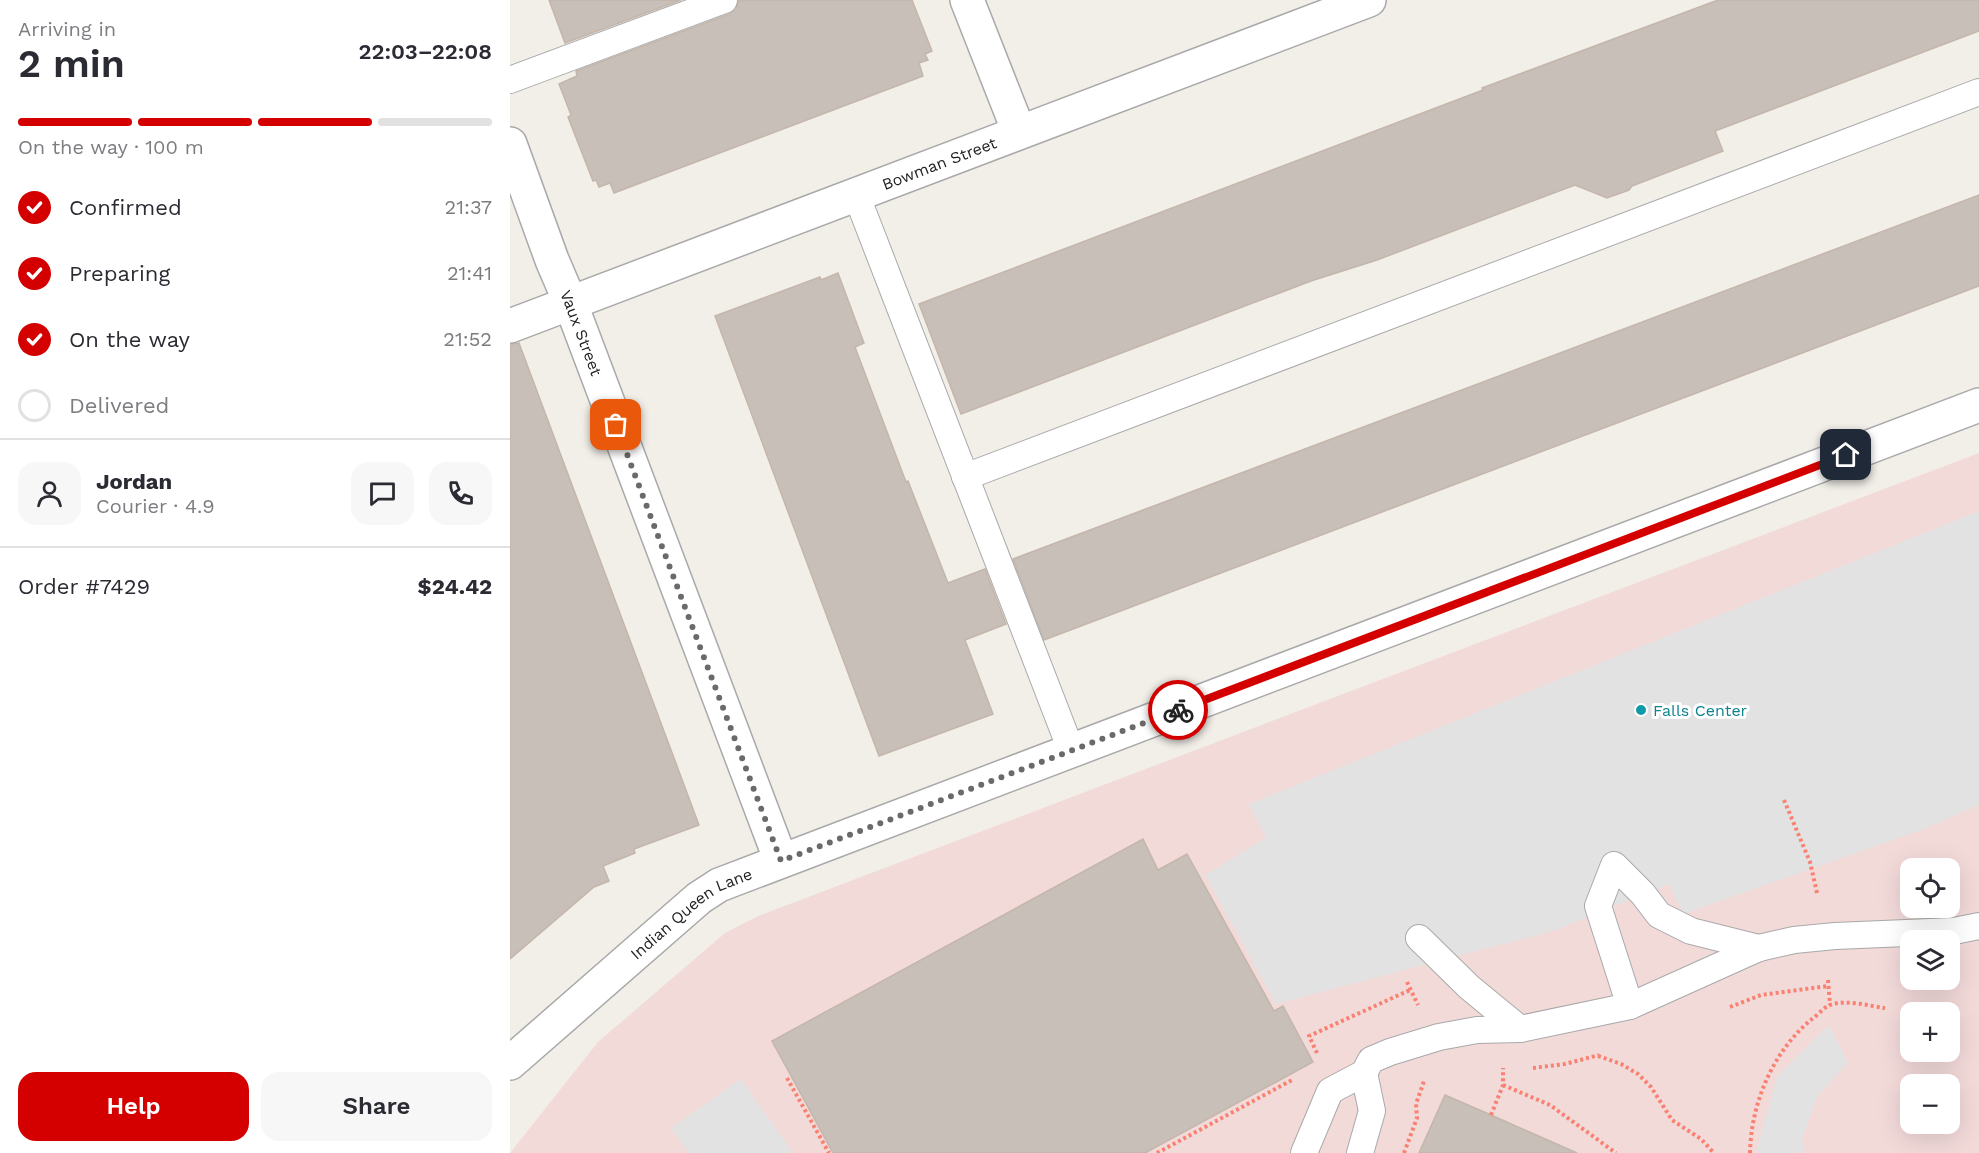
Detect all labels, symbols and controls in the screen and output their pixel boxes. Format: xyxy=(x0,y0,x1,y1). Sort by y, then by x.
text: Arriving in xyxy=(18,17,116,41)
text: 22:03–22:08 xyxy=(358,39,492,64)
text: 2 min xyxy=(18,41,125,86)
street label: Bowman Street xyxy=(879,133,1000,194)
text: On the way · 100 m xyxy=(18,135,204,159)
icon: check xyxy=(18,191,51,224)
text: Confirmed xyxy=(69,195,182,220)
text: 21:37 xyxy=(445,195,492,219)
icon: check xyxy=(18,257,51,290)
text: Preparing xyxy=(69,261,170,286)
text: 21:41 xyxy=(447,261,492,285)
street label: Vaux Street xyxy=(556,287,606,379)
icon: check xyxy=(18,323,51,356)
text: On the way xyxy=(69,327,190,352)
text: 21:52 xyxy=(443,327,492,351)
text: Delivered xyxy=(69,393,169,418)
pin xyxy=(590,399,641,450)
icon: bag xyxy=(599,408,632,441)
pin xyxy=(1820,429,1871,480)
icon: home xyxy=(1829,438,1862,471)
button: person xyxy=(18,462,81,525)
button: chat xyxy=(351,462,414,525)
button: phone xyxy=(429,462,492,525)
text: Jordan xyxy=(96,469,172,494)
text: Courier · 4.9 xyxy=(96,494,215,518)
text: Order #7429 xyxy=(18,574,150,599)
text: $24.42 xyxy=(418,574,492,599)
courier xyxy=(1148,680,1208,740)
icon: bike xyxy=(1162,694,1195,727)
place label: Falls Center xyxy=(1653,701,1748,720)
marker: Falls Center xyxy=(1634,703,1648,717)
map controls xyxy=(1900,858,1960,1134)
button: locate xyxy=(1900,858,1960,918)
street label: Indian Queen Lane xyxy=(627,864,755,964)
button: layers xyxy=(1900,930,1960,990)
button: + xyxy=(1900,1002,1960,1062)
button: Help xyxy=(18,1072,249,1141)
button: Share xyxy=(261,1072,492,1141)
button: − xyxy=(1900,1074,1960,1134)

